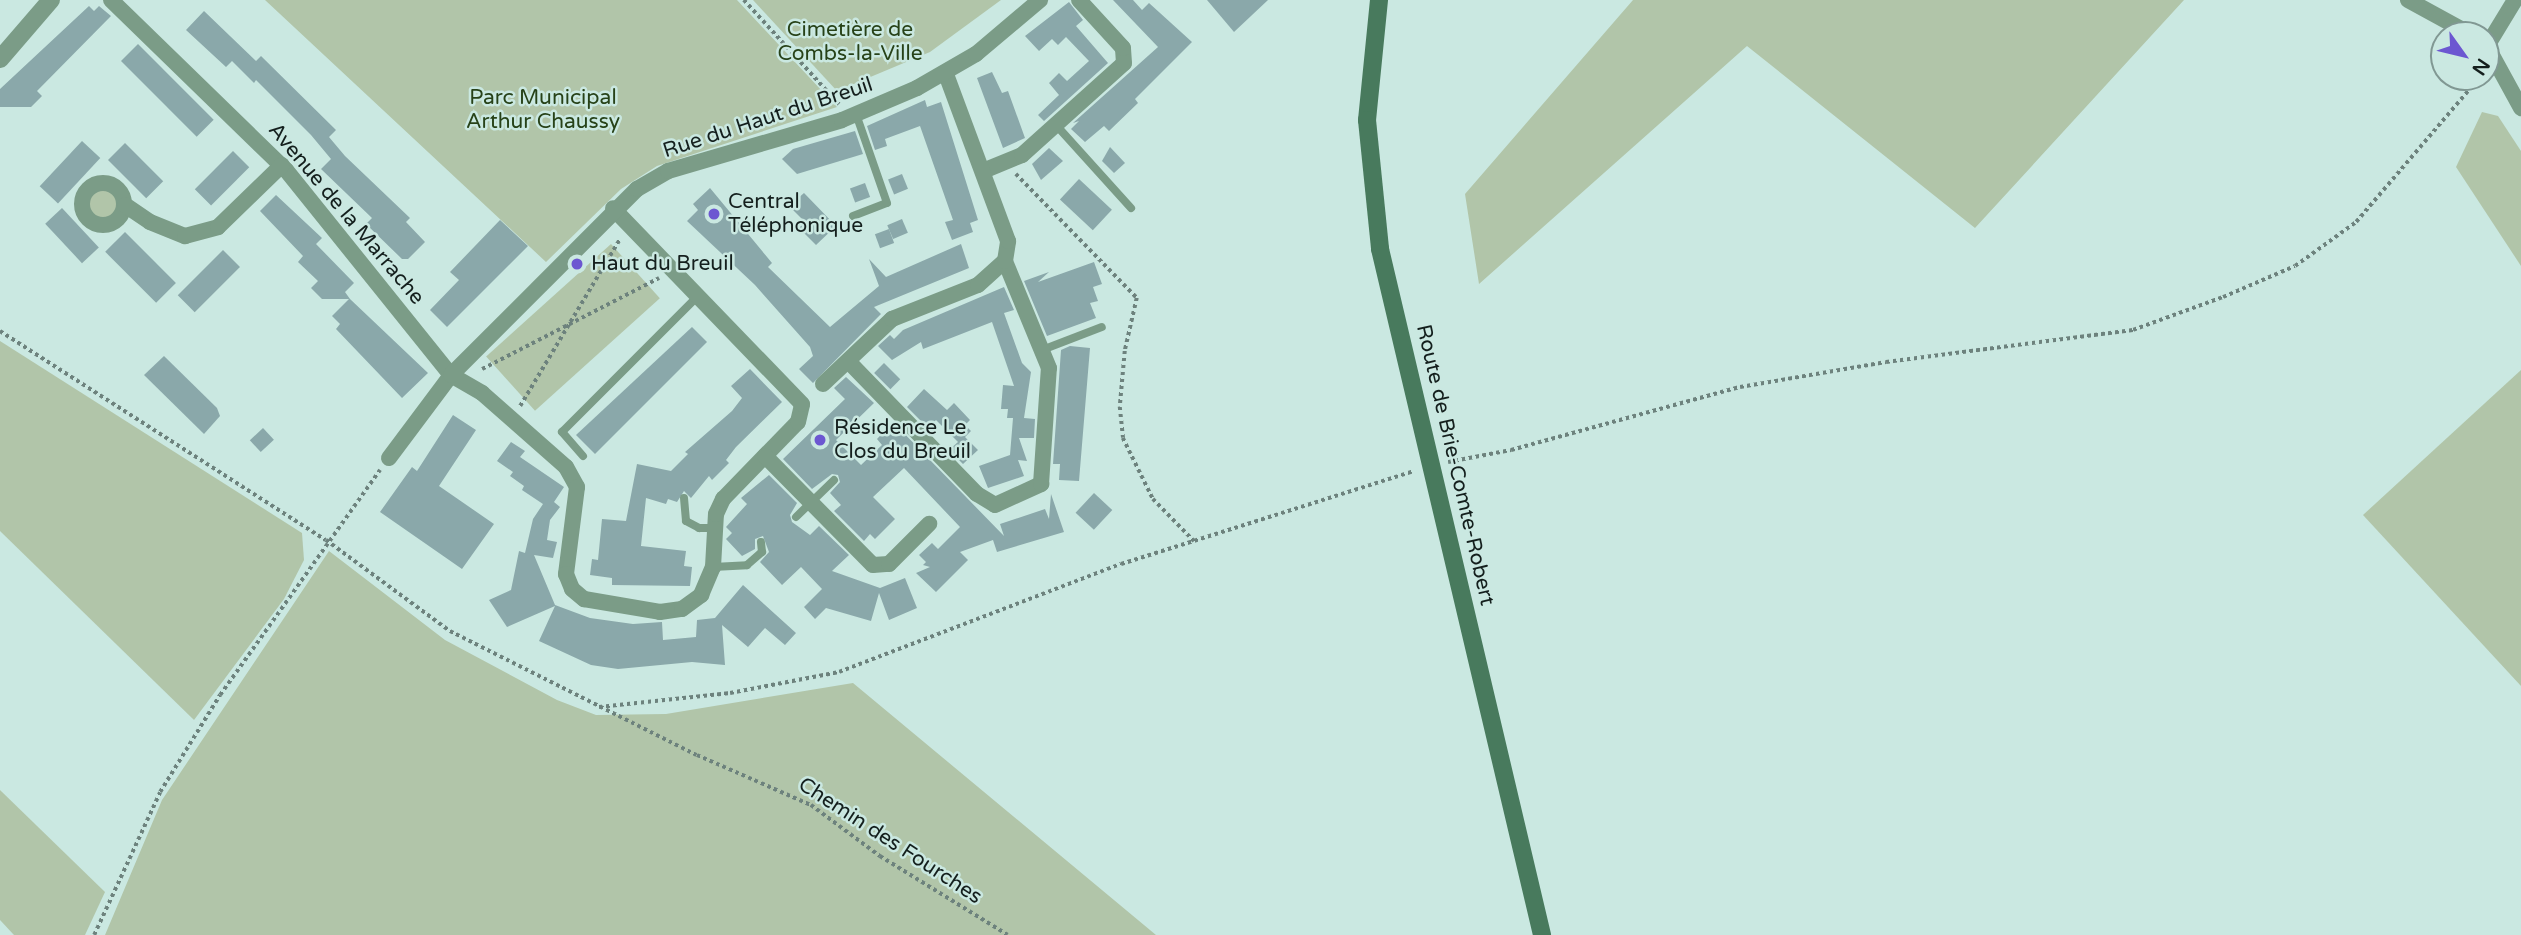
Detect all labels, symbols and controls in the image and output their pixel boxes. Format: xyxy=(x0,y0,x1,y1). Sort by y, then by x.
park label: Cimetière de Combs-la-Ville xyxy=(777,17,923,67)
north arrow xyxy=(2430,21,2500,91)
text: N xyxy=(2467,54,2494,79)
street label: Rue du Haut du Breuil xyxy=(660,72,876,164)
park label: Parc Municipal Arthur Chaussy xyxy=(466,85,620,135)
street label: Avenue de la Marrache xyxy=(263,118,429,310)
place label: Central Téléphonique xyxy=(728,189,863,239)
marker: Central Téléphonique xyxy=(706,206,722,222)
place label: Haut du Breuil xyxy=(591,251,734,277)
marker: Haut du Breuil xyxy=(569,256,585,272)
street label: Route de Brie-Comte-Robert xyxy=(1410,322,1500,608)
place label: Résidence Le Clos du Breuil xyxy=(834,415,971,465)
marker: Résidence Le Clos du Breuil xyxy=(812,432,828,448)
street label: Chemin des Fourches xyxy=(793,772,987,910)

